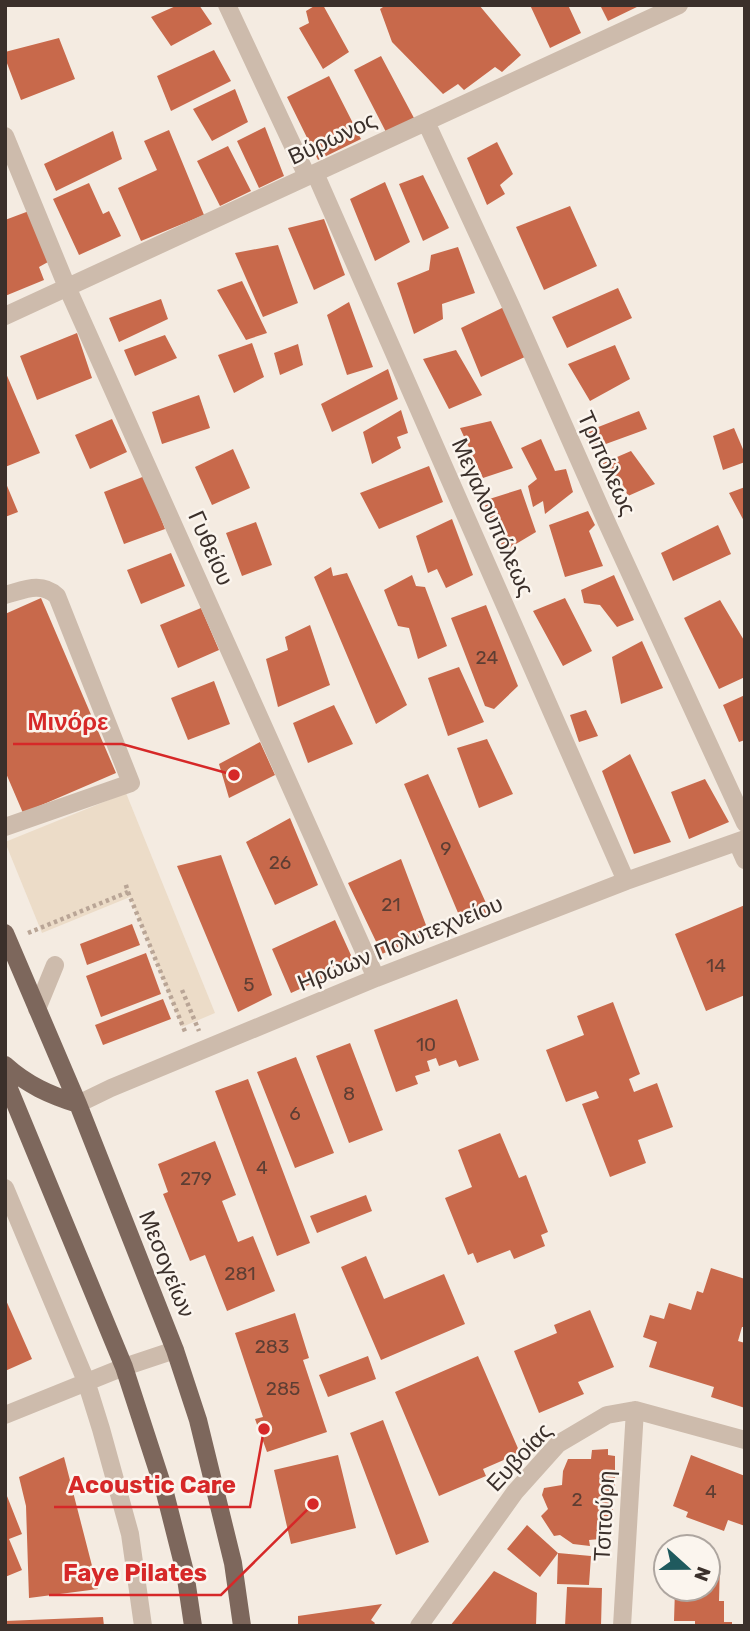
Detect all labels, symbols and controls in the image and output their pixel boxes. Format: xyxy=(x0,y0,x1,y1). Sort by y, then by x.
street label: Βύρωνος xyxy=(283,105,381,171)
street label: Τριπόλεως xyxy=(572,406,642,520)
street label: Μεγαλουπόλεως xyxy=(446,434,540,600)
street label: Γυθείου xyxy=(182,506,240,590)
house number: 24 xyxy=(476,646,499,669)
callout: Μινόρε xyxy=(13,699,122,744)
text: Μινόρε xyxy=(28,708,108,736)
house number: 9 xyxy=(440,837,452,860)
house number: 26 xyxy=(269,851,291,874)
street label: Ηρώων Πολυτεχνείου xyxy=(293,889,507,997)
house number: 21 xyxy=(381,893,401,916)
house number: 14 xyxy=(706,954,726,977)
house number: 5 xyxy=(243,973,255,996)
house number: 10 xyxy=(416,1033,436,1056)
house number: 8 xyxy=(343,1082,355,1105)
house number: 6 xyxy=(289,1102,301,1125)
house number: 4 xyxy=(256,1156,268,1179)
house number: 279 xyxy=(180,1167,212,1190)
street label: Μεσογείων xyxy=(133,1206,201,1322)
house number: 281 xyxy=(224,1262,256,1285)
house number: 283 xyxy=(255,1335,289,1358)
house number: 285 xyxy=(266,1377,300,1400)
street label: Ευβοίας xyxy=(480,1417,558,1497)
callout: Acoustic Care xyxy=(54,1462,250,1507)
street label: Τσιτούρη xyxy=(588,1470,620,1562)
text: Acoustic Care xyxy=(68,1471,236,1499)
house number: 4 xyxy=(705,1480,717,1503)
house number: 2 xyxy=(571,1488,583,1511)
north arrow xyxy=(652,1533,722,1603)
callout: Faye Pilates xyxy=(49,1550,221,1595)
text: Faye Pilates xyxy=(63,1559,207,1587)
text: N xyxy=(689,1563,716,1584)

